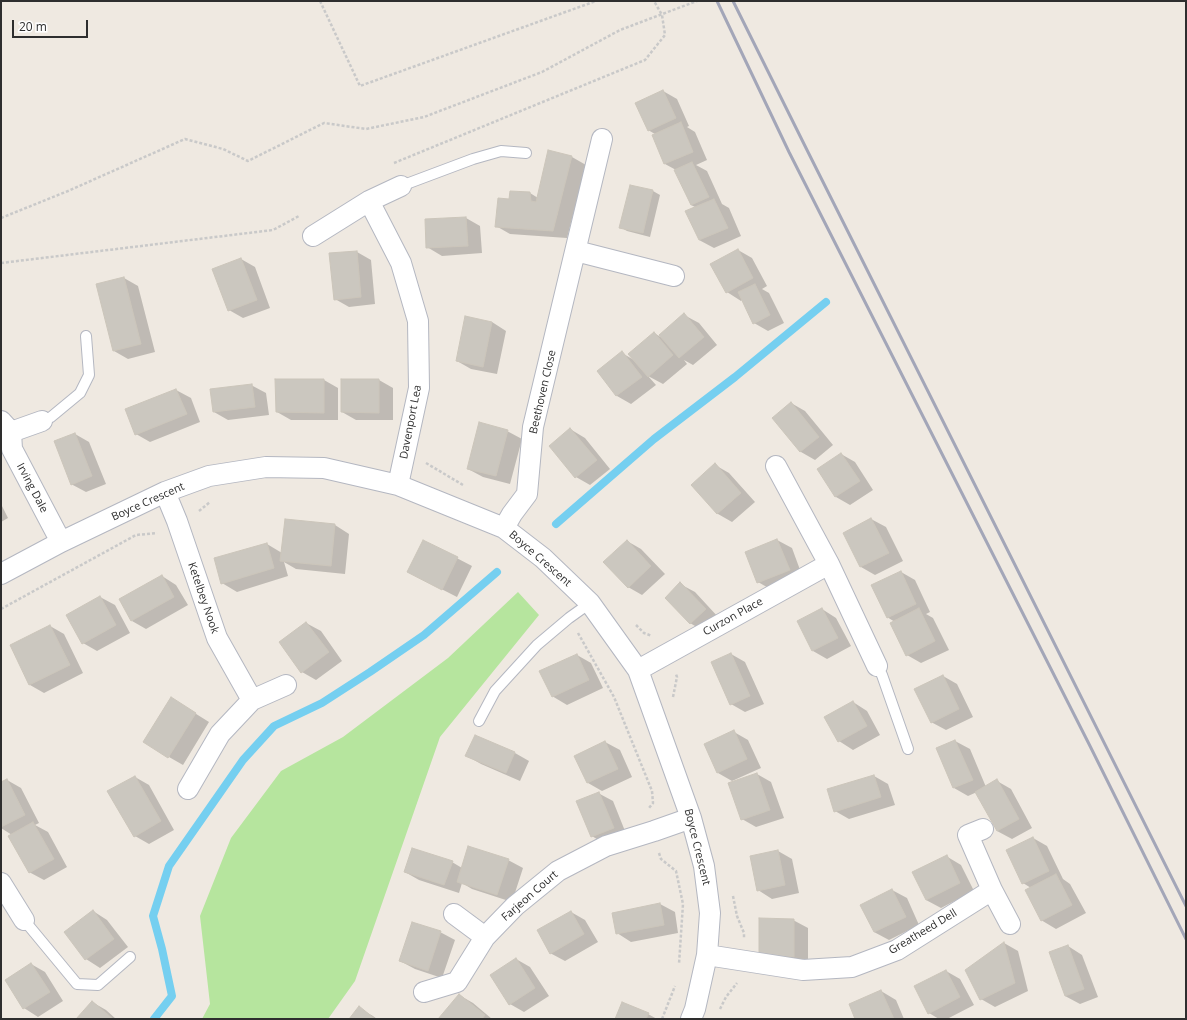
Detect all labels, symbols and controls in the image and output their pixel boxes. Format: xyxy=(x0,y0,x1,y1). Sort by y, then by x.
scale bar xyxy=(14,12,90,38)
text: 20 m xyxy=(19,18,47,35)
street label: Beethoven Close xyxy=(527,349,559,435)
street label: Davenport Lea xyxy=(397,384,425,460)
street label: Irving Dale xyxy=(13,461,51,515)
street label: Boyce Crescent xyxy=(109,480,187,524)
street label: Boyce Crescent xyxy=(506,528,574,590)
street label: Ketelbey Nook xyxy=(185,561,221,635)
street label: Curzon Place xyxy=(701,595,765,639)
street label: Boyce Crescent xyxy=(681,807,713,887)
street label: Farjeon Court xyxy=(499,868,561,924)
street label: Greatheed Dell xyxy=(887,906,959,958)

